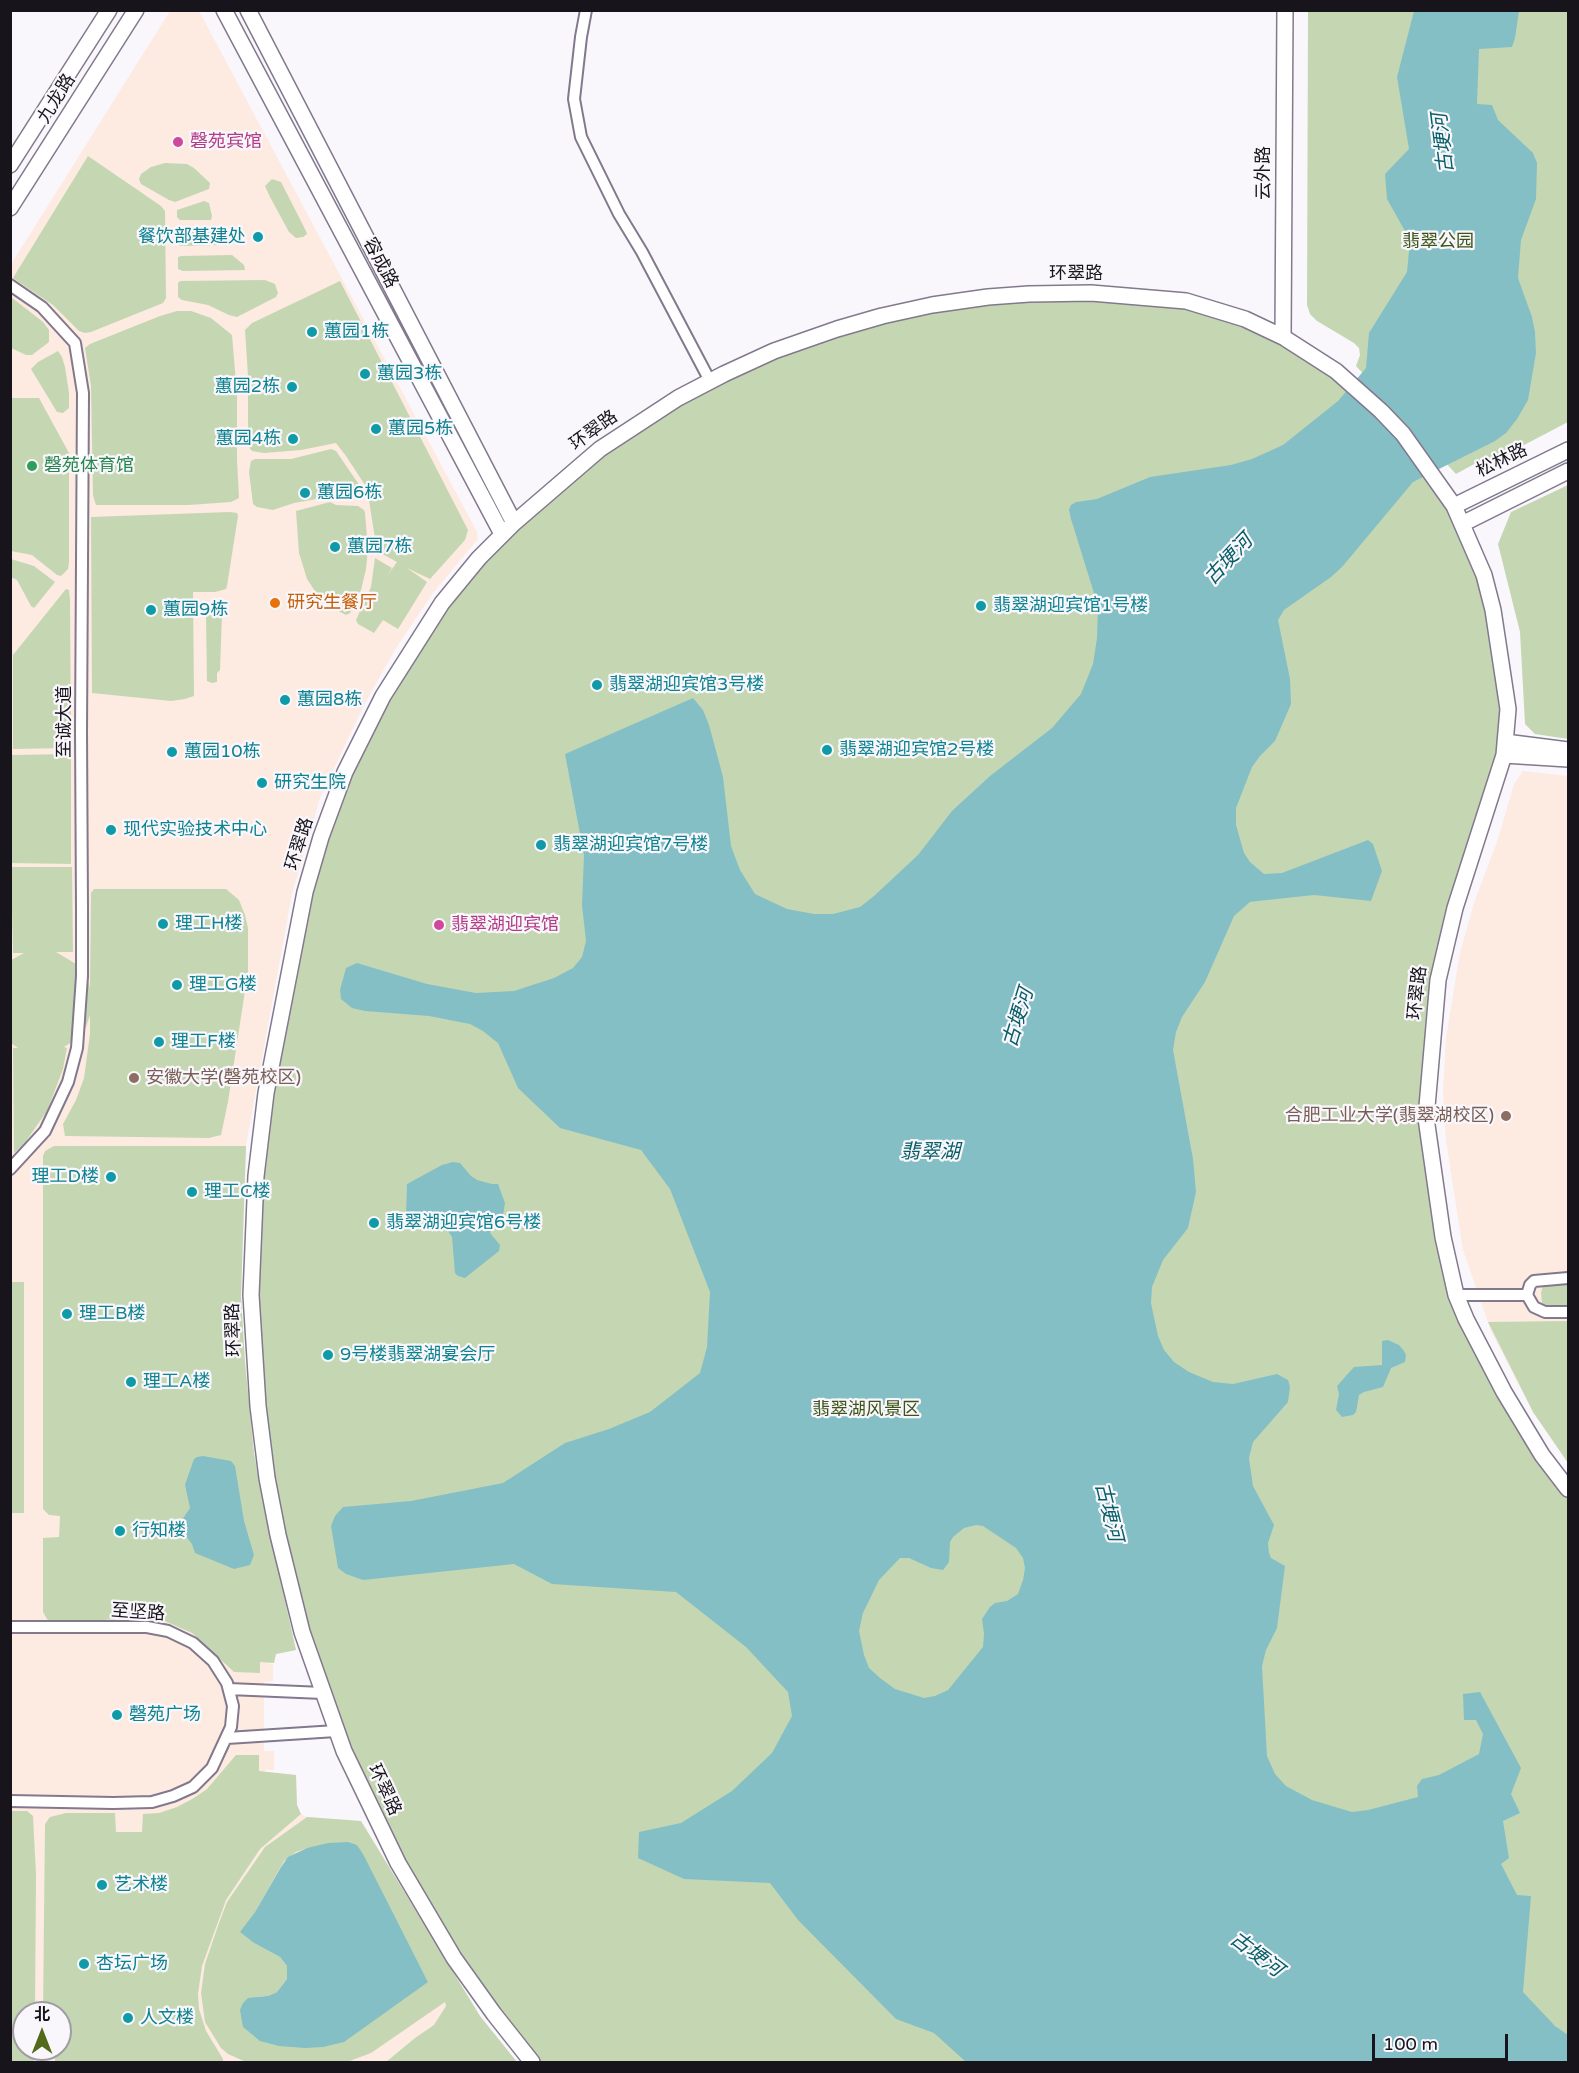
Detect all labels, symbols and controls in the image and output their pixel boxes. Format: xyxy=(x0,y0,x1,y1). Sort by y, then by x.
street label: 九龙路 xyxy=(34,70,80,128)
water label: 古埂河 xyxy=(1428,112,1460,174)
place label: 磬苑宾馆 xyxy=(190,131,262,153)
marker: 磬苑宾馆 xyxy=(171,135,185,149)
street label: 云外路 xyxy=(1253,146,1275,200)
place label: 餐饮部基建处 xyxy=(138,226,246,248)
marker: 餐饮部基建处 xyxy=(251,230,265,244)
park label: 翡翠公园 xyxy=(1402,231,1474,253)
street label: 容成路 xyxy=(358,234,402,292)
street label: 环翠路 xyxy=(1049,263,1103,285)
place label: 蕙园1栋 xyxy=(324,321,389,343)
marker: 蕙园1栋 xyxy=(305,325,319,339)
place label: 蕙园3栋 xyxy=(377,363,442,385)
marker: 蕙园3栋 xyxy=(358,367,372,381)
place label: 蕙园2栋 xyxy=(215,376,280,398)
marker: 蕙园2栋 xyxy=(285,380,299,394)
street label: 环翠路 xyxy=(566,406,622,456)
place label: 蕙园5栋 xyxy=(388,418,453,440)
marker: 蕙园5栋 xyxy=(369,422,383,436)
place label: 蕙园4栋 xyxy=(216,428,281,450)
marker: 蕙园4栋 xyxy=(286,432,300,446)
street label: 松林路 xyxy=(1473,439,1531,483)
place label: 磬苑体育馆 xyxy=(44,455,134,477)
marker: 磬苑体育馆 xyxy=(25,459,39,473)
place label: 蕙园6栋 xyxy=(317,482,382,504)
marker: 蕙园6栋 xyxy=(298,486,312,500)
water label: 古埂河 xyxy=(1200,530,1258,590)
place label: 蕙园7栋 xyxy=(347,536,412,558)
marker: 蕙园7栋 xyxy=(328,540,342,554)
place label: 研究生餐厅 xyxy=(287,592,377,614)
place label: 翡翠湖迎宾馆1号楼 xyxy=(993,595,1148,617)
marker: 研究生餐厅 xyxy=(268,596,282,610)
place label: 蕙园9栋 xyxy=(163,599,228,621)
marker: 翡翠湖迎宾馆1号楼 xyxy=(974,599,988,613)
marker: 蕙园9栋 xyxy=(144,603,158,617)
place label: 翡翠湖迎宾馆3号楼 xyxy=(609,674,764,696)
marker: 翡翠湖迎宾馆3号楼 xyxy=(590,678,604,692)
street label: 至诚大道 xyxy=(54,686,76,758)
place label: 蕙园8栋 xyxy=(297,689,362,711)
marker: 蕙园8栋 xyxy=(278,693,292,707)
place label: 翡翠湖迎宾馆2号楼 xyxy=(839,739,994,761)
place label: 蕙园10栋 xyxy=(184,741,261,763)
marker: 翡翠湖迎宾馆2号楼 xyxy=(820,743,834,757)
marker: 蕙园10栋 xyxy=(165,745,179,759)
place label: 研究生院 xyxy=(274,772,346,794)
marker: 研究生院 xyxy=(255,776,269,790)
street label: 环翠路 xyxy=(282,815,318,873)
place label: 现代实验技术中心 xyxy=(123,819,267,841)
marker: 现代实验技术中心 xyxy=(104,823,118,837)
place label: 翡翠湖迎宾馆7号楼 xyxy=(553,834,708,856)
marker: 翡翠湖迎宾馆7号楼 xyxy=(534,838,548,852)
place label: 理工H楼 xyxy=(175,913,243,935)
place label: 翡翠湖迎宾馆 xyxy=(451,914,559,936)
marker: 理工H楼 xyxy=(156,917,170,931)
marker: 翡翠湖迎宾馆 xyxy=(432,918,446,932)
street label: 环翠路 xyxy=(1404,965,1432,1021)
place label: 理工G楼 xyxy=(189,974,257,996)
marker: 理工G楼 xyxy=(170,978,184,992)
water label: 古埂河 xyxy=(999,986,1039,1050)
place label: 理工F楼 xyxy=(171,1031,236,1053)
marker: 理工F楼 xyxy=(152,1035,166,1049)
place label: 安徽大学(磬苑校区) xyxy=(146,1067,301,1089)
marker: 安徽大学(磬苑校区) xyxy=(127,1071,141,1085)
place label: 合肥工业大学(翡翠湖校区) xyxy=(1285,1105,1494,1127)
marker: 合肥工业大学(翡翠湖校区) xyxy=(1499,1109,1513,1123)
water label: 翡翠湖 xyxy=(900,1141,960,1165)
place label: 理工D楼 xyxy=(31,1166,99,1188)
marker: 理工D楼 xyxy=(104,1170,118,1184)
place label: 理工C楼 xyxy=(204,1181,271,1203)
marker: 理工C楼 xyxy=(185,1185,199,1199)
place label: 翡翠湖迎宾馆6号楼 xyxy=(386,1212,541,1234)
marker: 翡翠湖迎宾馆6号楼 xyxy=(367,1216,381,1230)
place label: 理工B楼 xyxy=(79,1303,145,1325)
street label: 环翠路 xyxy=(222,1303,246,1357)
marker: 理工B楼 xyxy=(60,1307,74,1321)
place label: 9号楼翡翠湖宴会厅 xyxy=(340,1344,495,1366)
marker: 9号楼翡翠湖宴会厅 xyxy=(321,1348,335,1362)
place label: 理工A楼 xyxy=(143,1371,210,1393)
marker: 理工A楼 xyxy=(124,1375,138,1389)
park label: 翡翠湖风景区 xyxy=(812,1399,920,1421)
water label: 古埂河 xyxy=(1089,1480,1127,1544)
place label: 行知楼 xyxy=(132,1520,186,1542)
marker: 行知楼 xyxy=(113,1524,127,1538)
street label: 至坚路 xyxy=(110,1600,166,1626)
place label: 磬苑广场 xyxy=(129,1704,201,1726)
marker: 磬苑广场 xyxy=(110,1708,124,1722)
street label: 环翠路 xyxy=(363,1761,405,1819)
place label: 艺术楼 xyxy=(114,1874,168,1896)
marker: 艺术楼 xyxy=(95,1878,109,1892)
water label: 古埂河 xyxy=(1225,1927,1287,1983)
place label: 杏坛广场 xyxy=(96,1953,168,1975)
marker: 杏坛广场 xyxy=(77,1957,91,1971)
north arrow xyxy=(12,2001,72,2061)
text: 北 xyxy=(34,2005,50,2025)
place label: 人文楼 xyxy=(140,2007,194,2029)
marker: 人文楼 xyxy=(121,2011,135,2025)
scale bar xyxy=(1375,2022,1512,2060)
text: 100 m xyxy=(1383,2033,1438,2055)

